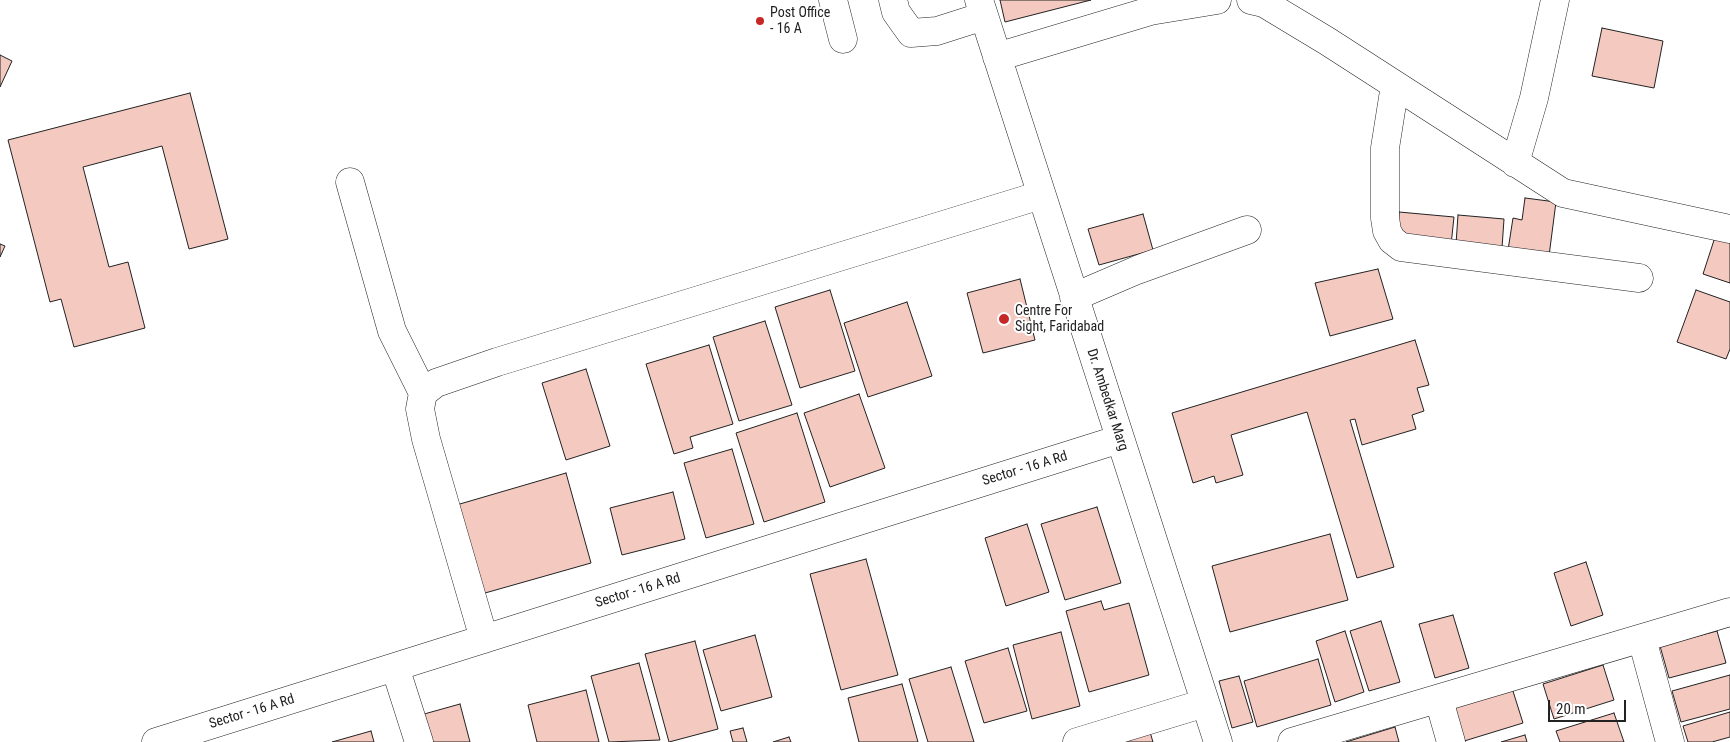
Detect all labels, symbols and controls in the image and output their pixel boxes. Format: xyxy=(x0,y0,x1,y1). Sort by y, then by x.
place label: Post Office - 16 A xyxy=(770,5,830,38)
marker: Post Office - 16 A xyxy=(754,15,766,27)
place label: Centre For Sight, Faridabad xyxy=(1015,303,1104,336)
marker: Centre For Sight, Faridabad xyxy=(997,312,1011,326)
street label: Dr. Ambedkar Marg xyxy=(1083,347,1131,453)
street label: Sector - 16 A Rd xyxy=(980,448,1070,490)
street label: Sector - 16 A Rd xyxy=(593,570,683,612)
scale bar xyxy=(1550,690,1628,722)
street label: Sector - 16 A Rd xyxy=(207,691,297,733)
text: 20 m xyxy=(1556,700,1586,718)

